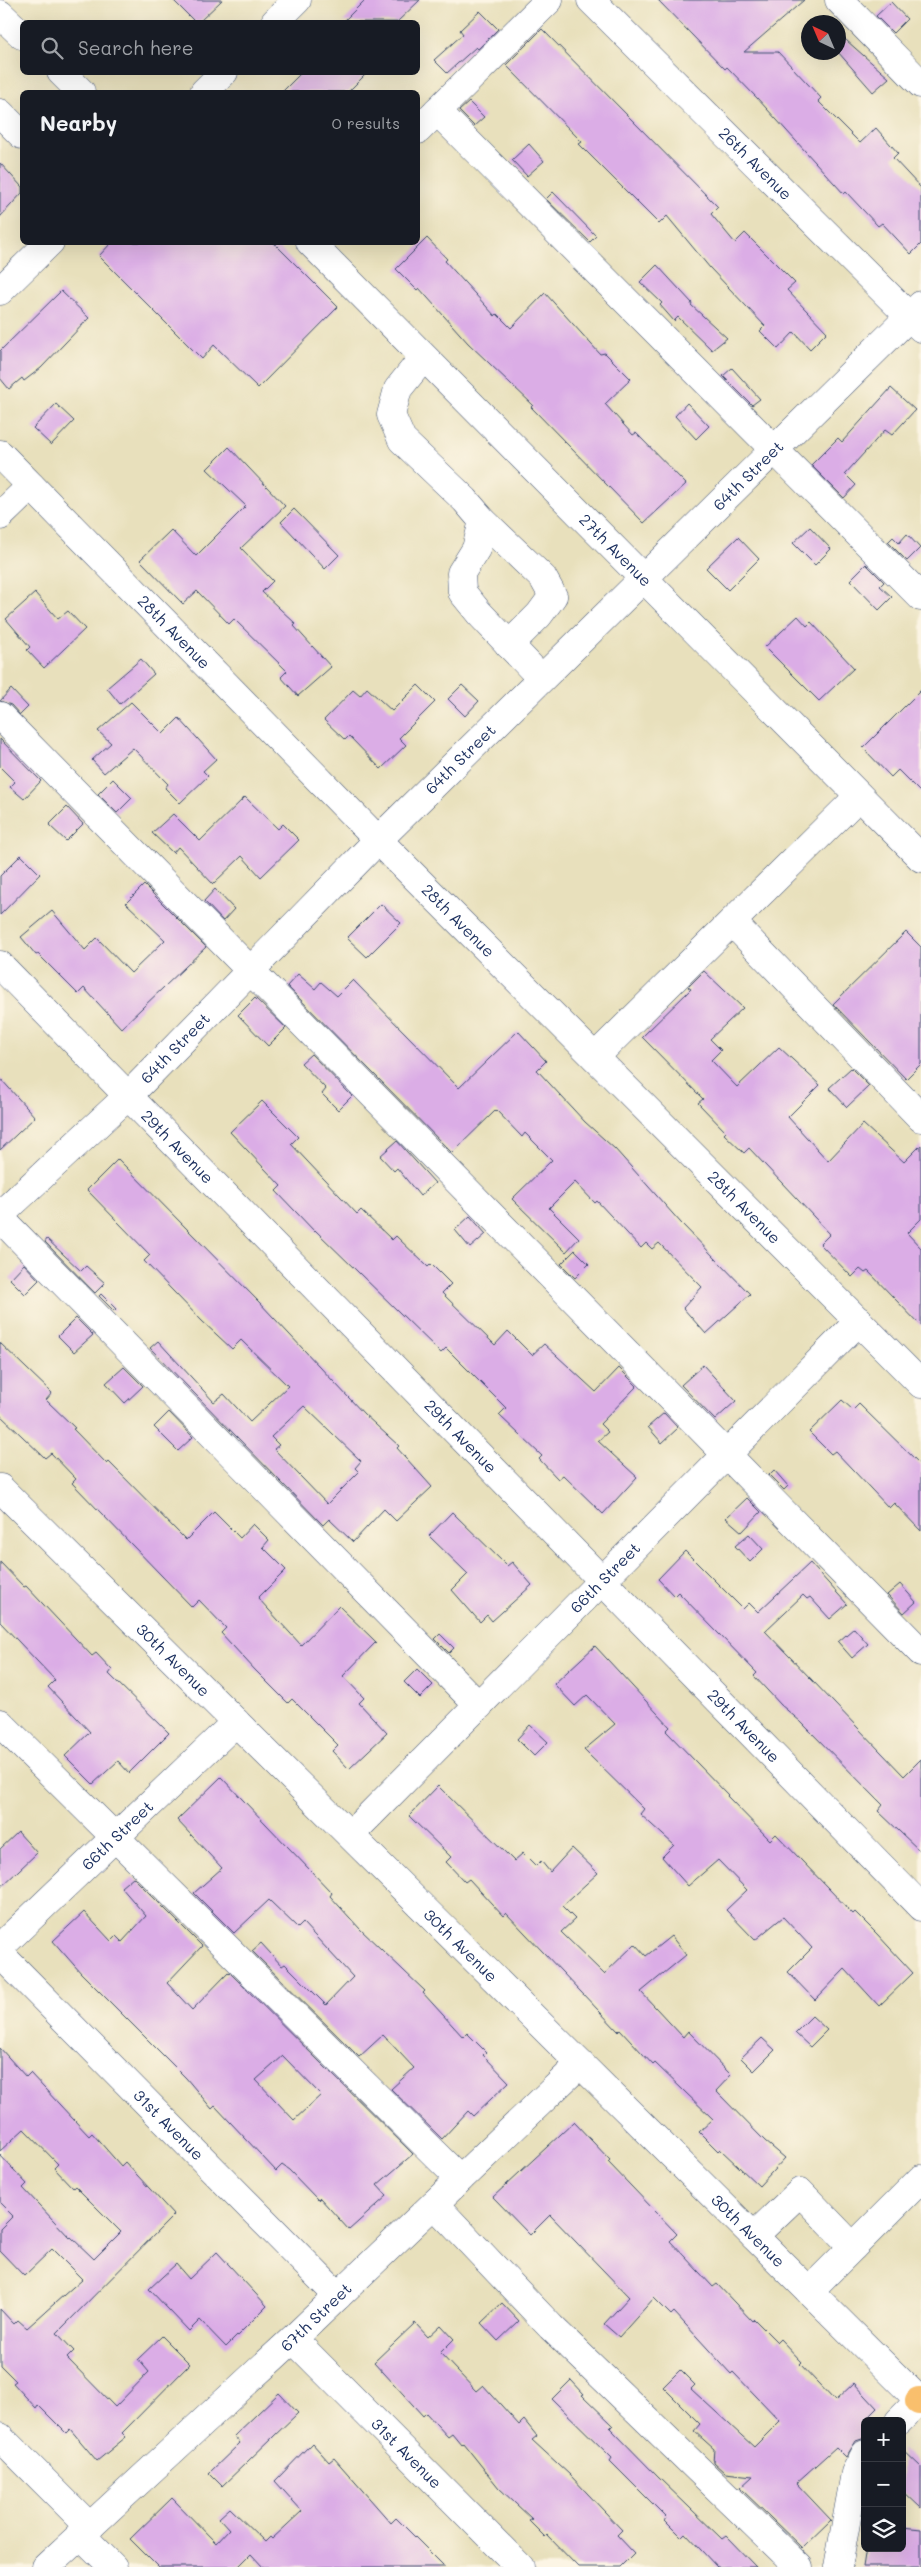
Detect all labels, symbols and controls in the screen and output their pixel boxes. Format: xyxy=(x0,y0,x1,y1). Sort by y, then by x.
north arrow xyxy=(801,15,846,60)
search box xyxy=(20,20,420,75)
icon: search xyxy=(38,34,66,62)
text: Search here xyxy=(78,35,194,60)
text: Nearby xyxy=(40,109,117,136)
text: 0 results xyxy=(332,112,400,133)
street label: 26th Avenue xyxy=(715,122,797,204)
street label: 64th Street xyxy=(708,436,788,515)
street label: 27th Avenue xyxy=(575,509,657,591)
street label: 28th Avenue xyxy=(134,590,215,673)
street label: 64th Street xyxy=(420,719,500,798)
street label: 28th Avenue xyxy=(418,879,500,961)
street label: 64th Street xyxy=(135,1008,214,1088)
street label: 29th Avenue xyxy=(137,1105,219,1188)
street label: 28th Avenue xyxy=(704,1166,786,1248)
street label: 29th Avenue xyxy=(420,1395,502,1477)
street label: 66th Street xyxy=(565,1537,644,1617)
street label: 30th Avenue xyxy=(132,1618,215,1701)
street label: 29th Avenue xyxy=(703,1684,785,1767)
street label: 66th Street xyxy=(77,1796,157,1874)
street label: 30th Avenue xyxy=(420,1904,502,1986)
street label: 31st Avenue xyxy=(129,2084,209,2164)
street label: 30th Avenue xyxy=(707,2189,790,2271)
street label: 67th Street xyxy=(276,2278,356,2356)
street label: 31st Avenue xyxy=(367,2413,447,2493)
map controls xyxy=(861,2417,906,2552)
button: + xyxy=(861,2417,906,2462)
button: − xyxy=(861,2462,906,2507)
button: layers xyxy=(861,2507,906,2552)

